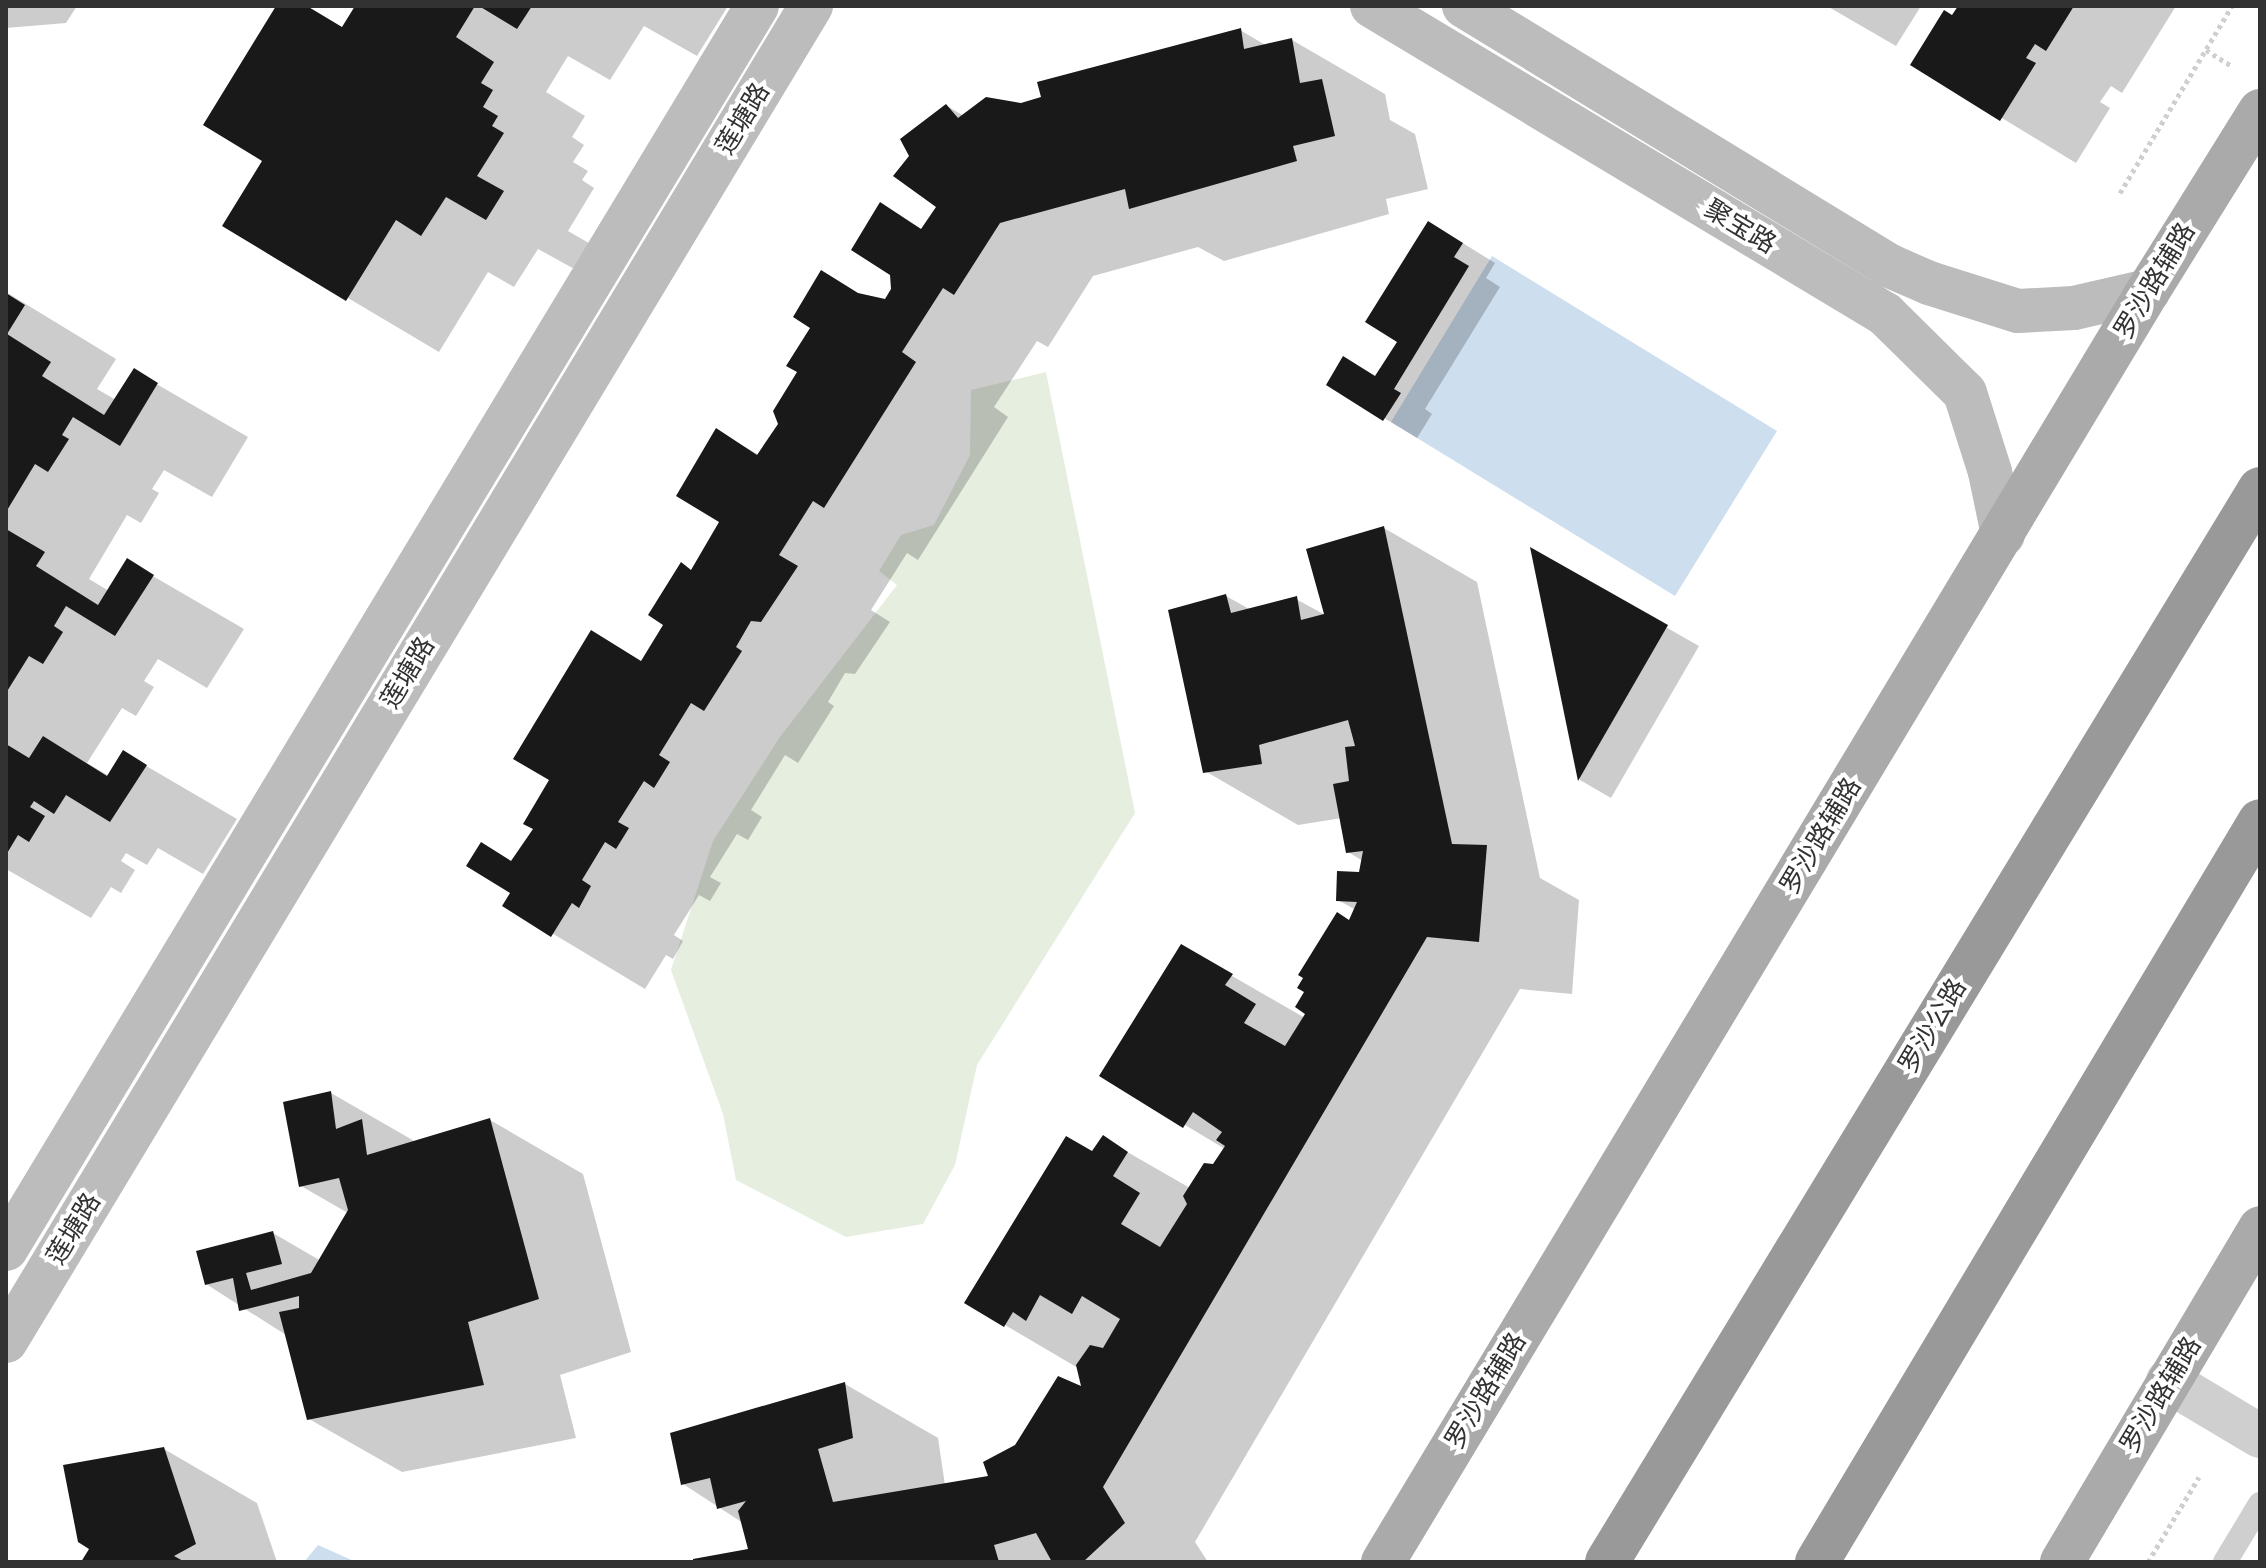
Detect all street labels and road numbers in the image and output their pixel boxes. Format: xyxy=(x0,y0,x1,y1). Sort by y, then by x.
street label: 莲塘路 xyxy=(710,78,776,160)
street label: 聚宝路 xyxy=(1699,194,1781,260)
street label: 罗沙路辅路 xyxy=(2108,217,2202,345)
street label: 莲塘路 xyxy=(375,632,441,714)
street label: 罗沙路辅路 xyxy=(1774,772,1868,900)
street label: 罗沙公路 xyxy=(1893,973,1973,1079)
street label: 莲塘路 xyxy=(41,1188,107,1270)
street label: 罗沙路辅路 xyxy=(1439,1327,1533,1455)
street label: 罗沙路辅路 xyxy=(2114,1331,2208,1459)

